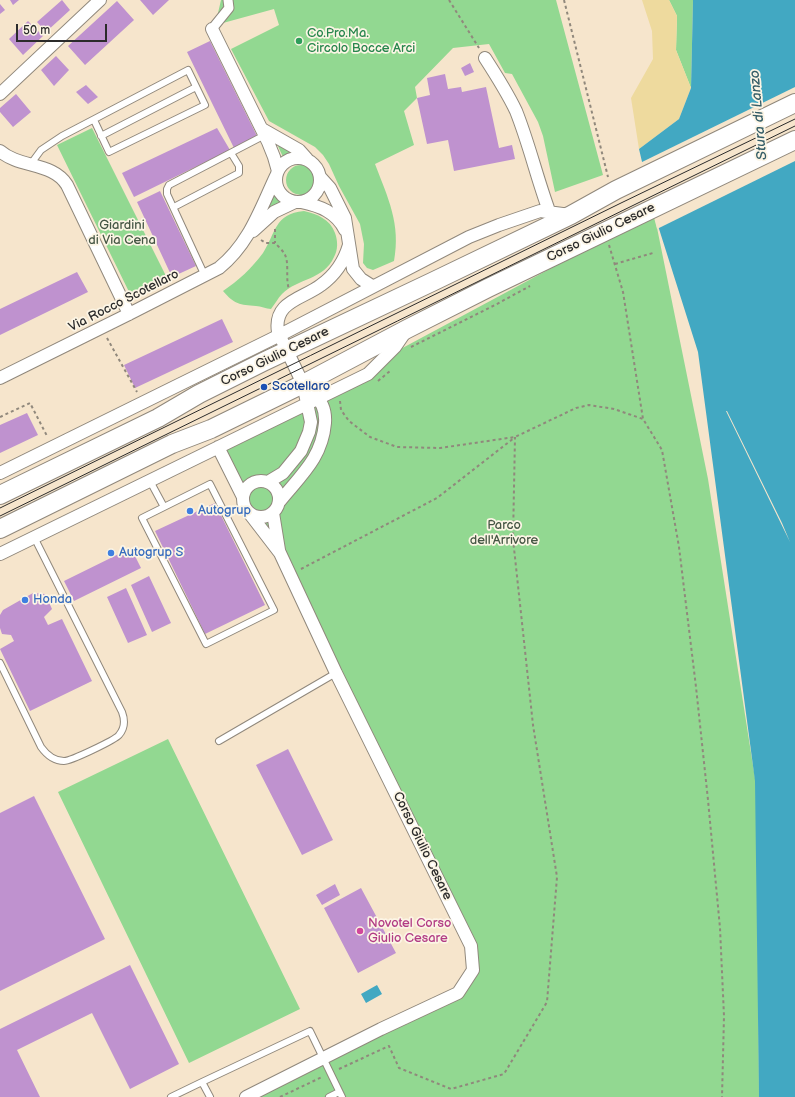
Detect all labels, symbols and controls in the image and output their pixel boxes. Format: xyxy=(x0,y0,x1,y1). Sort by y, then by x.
scale bar xyxy=(18,16,109,42)
text: 50 m xyxy=(23,23,50,38)
place label: Co.Pro.Ma. Circolo Bocce Arci xyxy=(307,26,415,57)
marker: Co.Pro.Ma. Circolo Bocce Arci xyxy=(294,36,304,46)
water label: Stura di Lanzo xyxy=(747,69,771,161)
street label: Corso Giulio Cesare xyxy=(544,200,658,266)
park label: Giardini di Via Cena xyxy=(88,218,156,249)
street label: Via Rocco Scotellaro xyxy=(66,266,182,336)
street label: Corso Giulio Cesare xyxy=(218,324,332,390)
place label: Scotellaro xyxy=(272,379,330,395)
marker: Scotellaro xyxy=(259,382,269,392)
place label: Autogrup xyxy=(198,503,251,519)
marker: Autogrup xyxy=(185,506,195,516)
park label: Parco dell'Arrivore xyxy=(470,518,538,549)
place label: Autogrup S xyxy=(119,545,183,561)
marker: Autogrup S xyxy=(106,548,116,558)
place label: Honda xyxy=(33,592,72,608)
marker: Honda xyxy=(20,595,30,605)
street label: Corso Giulio Cesare xyxy=(389,789,455,903)
place label: Novotel Corso Giulio Cesare xyxy=(368,916,451,947)
marker: Novotel Corso Giulio Cesare xyxy=(355,926,365,936)

